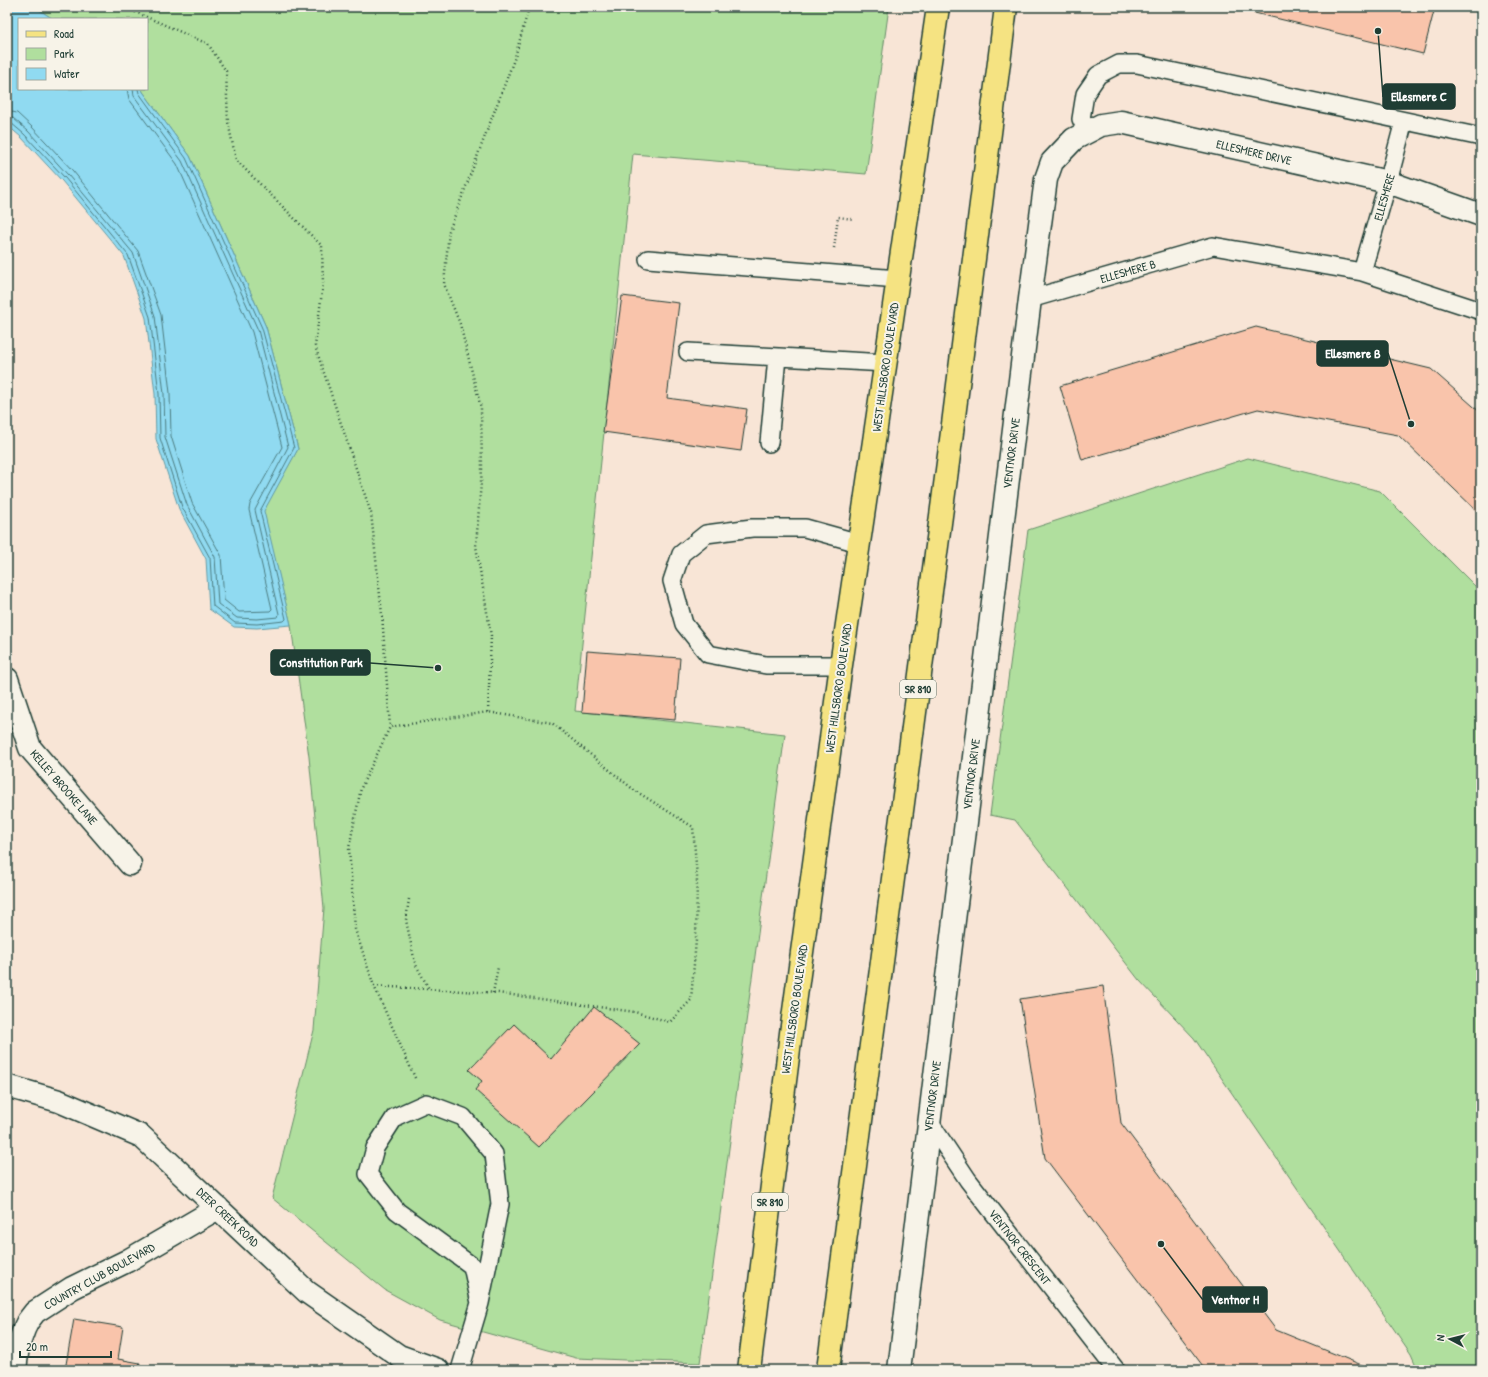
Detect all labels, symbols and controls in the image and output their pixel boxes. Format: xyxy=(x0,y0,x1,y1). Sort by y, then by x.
legend xyxy=(18,18,148,90)
text: Road xyxy=(54,25,74,42)
text: Park xyxy=(54,45,74,62)
text: Water xyxy=(54,65,80,82)
callout: Ellesmere C xyxy=(1383,84,1455,109)
text: Ellesmere C xyxy=(1391,87,1447,105)
street label: ELLESMERE DRIVE xyxy=(1215,135,1294,169)
street label: ELLESMERE xyxy=(1369,171,1399,223)
street label: ELLESMERE B xyxy=(1098,255,1158,287)
street label: WEST HILLSBORO BOULEVARD xyxy=(868,301,903,433)
callout: Ellesmere B xyxy=(1317,341,1388,366)
text: Ellesmere B xyxy=(1325,344,1381,362)
street label: VENTNOR DRIVE xyxy=(998,416,1024,489)
street label: WEST HILLSBORO BOULEVARD xyxy=(821,622,856,754)
callout: Constitution Park xyxy=(271,650,370,675)
text: Constitution Park xyxy=(279,653,363,671)
road number: SR 810 xyxy=(900,680,936,698)
street label: VENTNOR DRIVE xyxy=(958,737,984,810)
street label: KELLEY BROOKE LANE xyxy=(26,746,102,829)
street label: WEST HILLSBORO BOULEVARD xyxy=(777,943,812,1075)
street label: VENTNOR DRIVE xyxy=(919,1059,945,1132)
street label: DEER CREEK ROAD xyxy=(193,1184,263,1251)
road number: SR 810 xyxy=(752,1193,788,1211)
street label: VENTNOR CRESCENT xyxy=(985,1206,1055,1289)
street label: COUNTRY CLUB BOULEVARD xyxy=(40,1238,158,1314)
callout: Ventnor H xyxy=(1203,1287,1267,1312)
text: Ventnor H xyxy=(1211,1290,1259,1308)
north arrow xyxy=(1430,1319,1470,1359)
scale bar xyxy=(20,1333,111,1359)
text: N xyxy=(1433,1334,1447,1342)
text: 20 m xyxy=(26,1338,48,1355)

